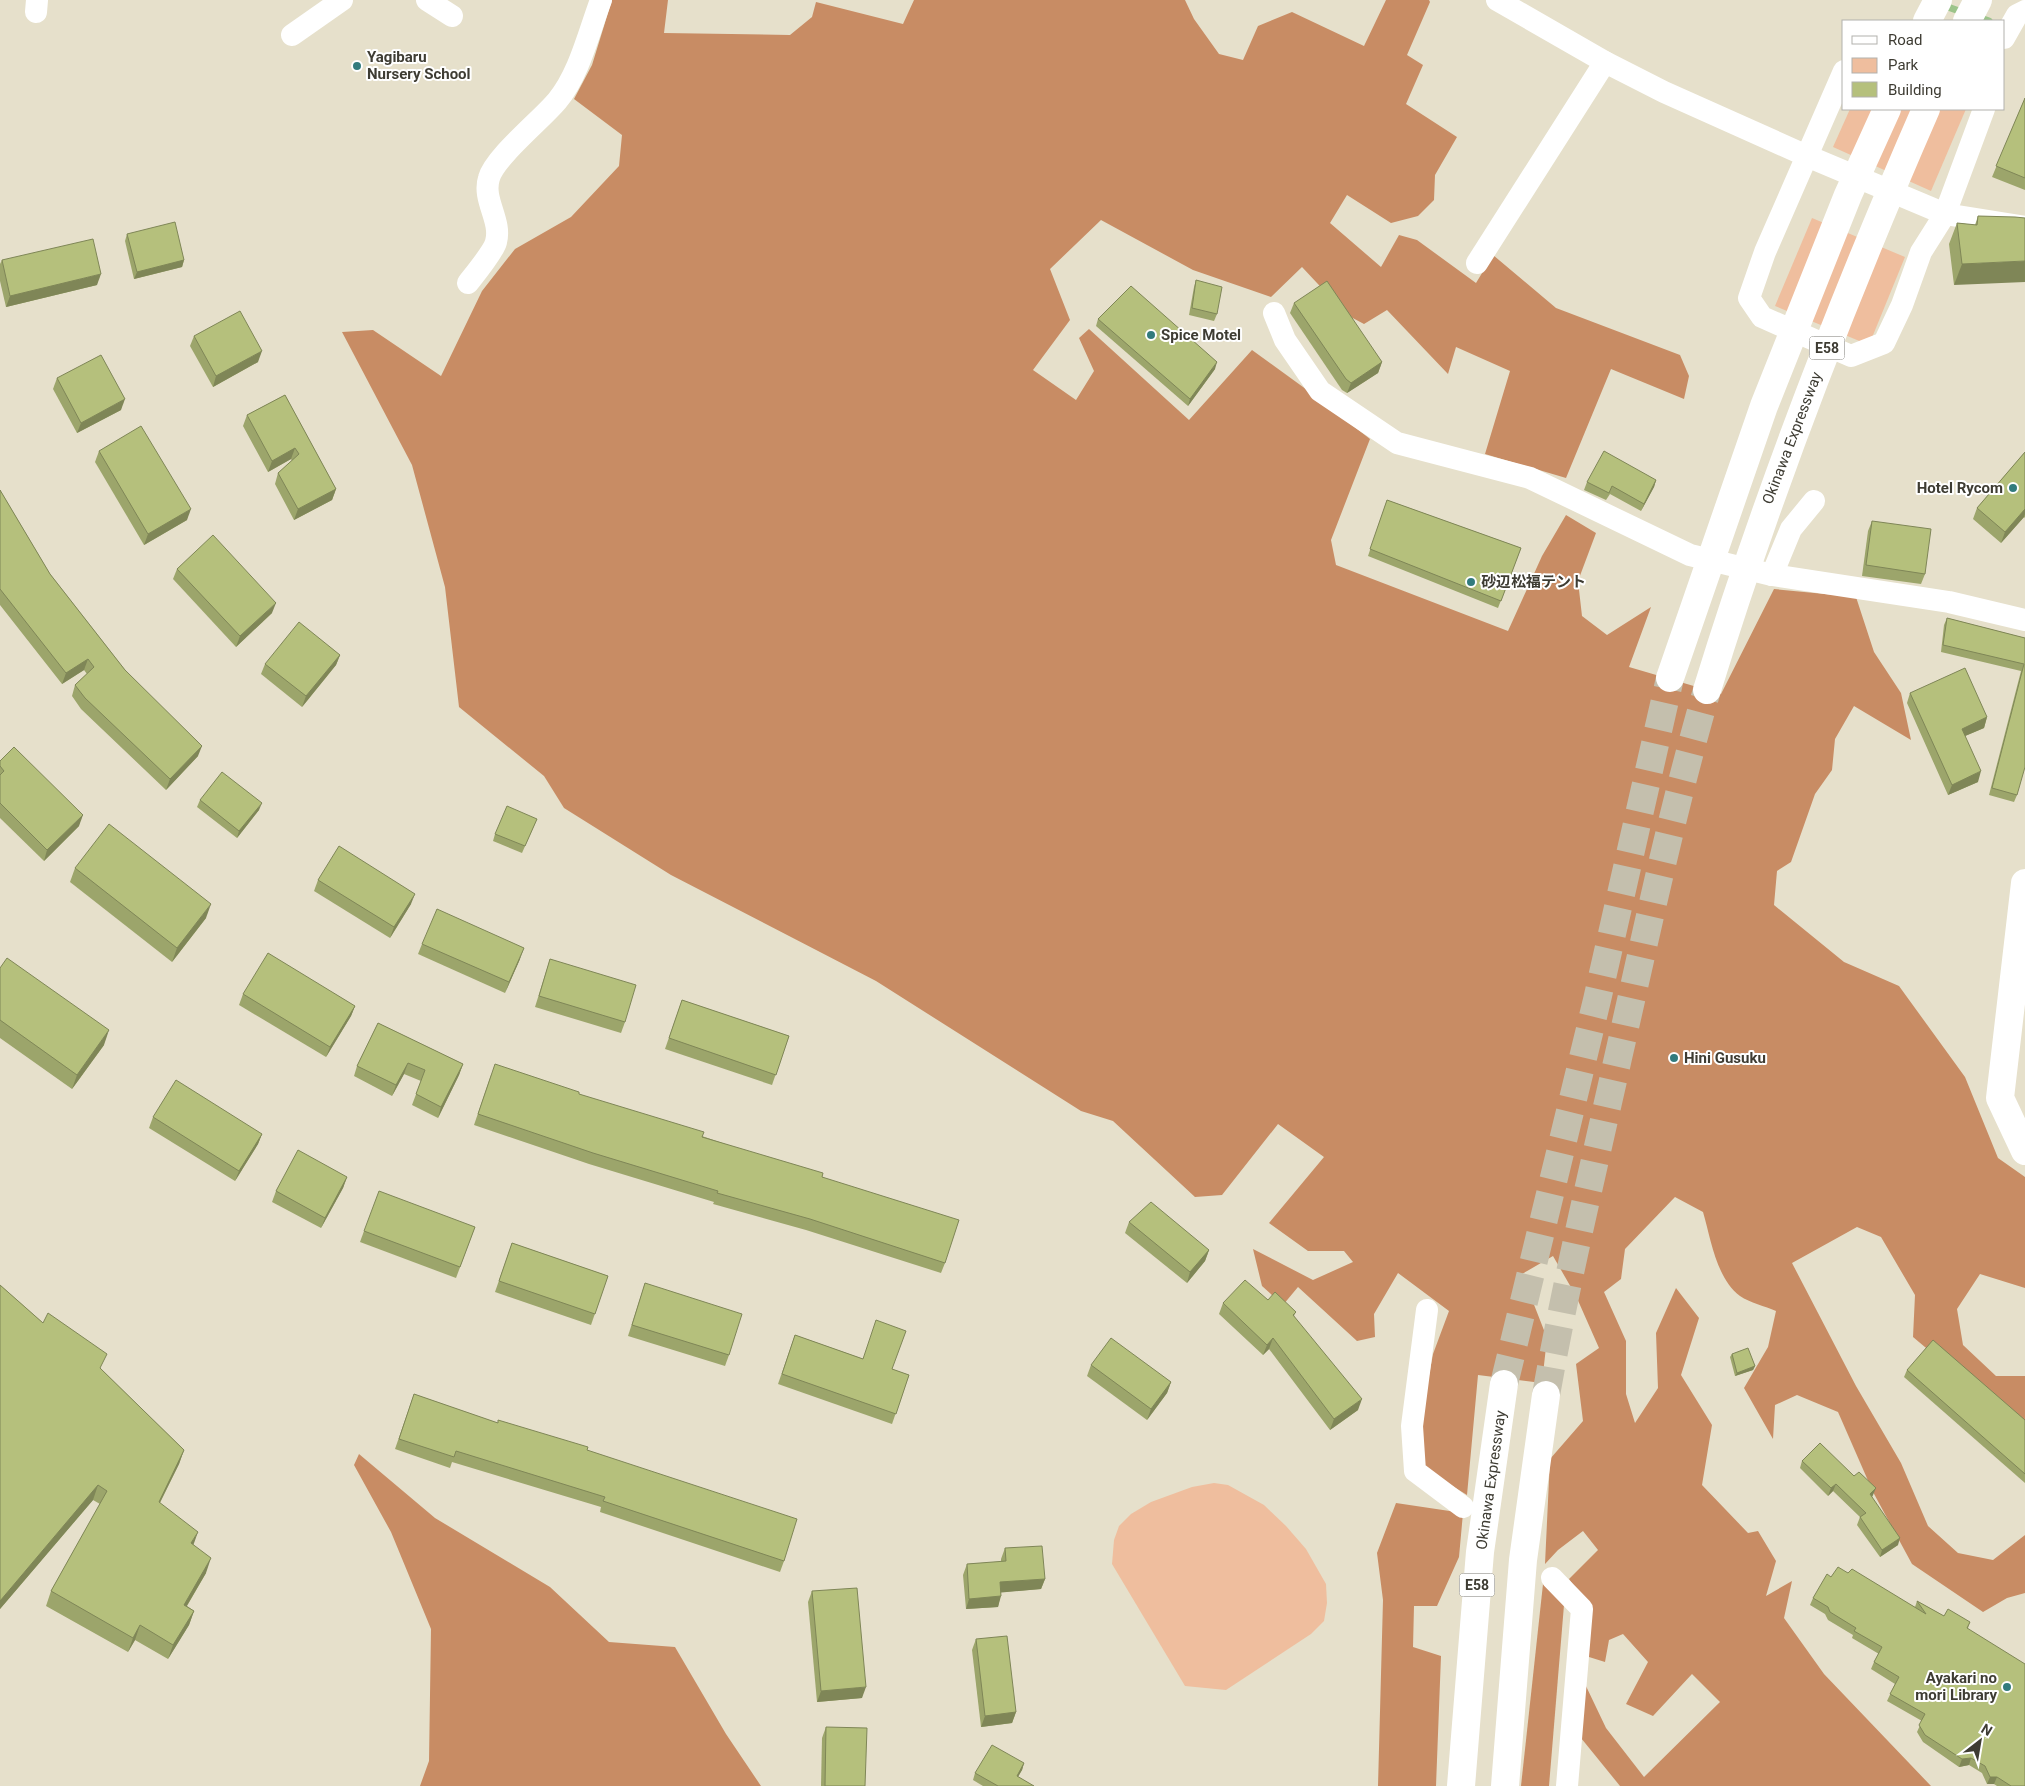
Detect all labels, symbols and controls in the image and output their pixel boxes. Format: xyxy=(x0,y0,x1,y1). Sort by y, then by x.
legend xyxy=(1842,20,2005,110)
text: Road xyxy=(1888,31,1922,49)
place label: Yagibaru Nursery School xyxy=(367,48,471,83)
text: Park xyxy=(1888,56,1919,74)
marker: Yagibaru Nursery School xyxy=(351,60,363,72)
text: Building xyxy=(1888,81,1942,99)
place label: Spice Motel xyxy=(1161,326,1241,344)
marker: Spice Motel xyxy=(1145,329,1157,341)
road number: E58 xyxy=(1810,336,1844,359)
street label: Okinawa Expressway xyxy=(1758,369,1826,507)
place label: Hotel Rycom xyxy=(1917,479,2003,497)
marker: Hotel Rycom xyxy=(2007,482,2019,494)
place label: 砂辺松福テント xyxy=(1481,573,1586,591)
marker: 砂辺松福テント xyxy=(1465,576,1477,588)
place label: Hini Gusuku xyxy=(1684,1049,1766,1067)
marker: Hini Gusuku xyxy=(1668,1052,1680,1064)
street label: Okinawa Expressway xyxy=(1472,1409,1510,1551)
road number: E58 xyxy=(1460,1574,1494,1596)
place label: Ayakari no mori Library xyxy=(1915,1669,1997,1704)
marker: Ayakari no mori Library xyxy=(2001,1681,2013,1693)
north arrow xyxy=(1955,1716,2005,1766)
text: N xyxy=(1978,1720,1995,1739)

